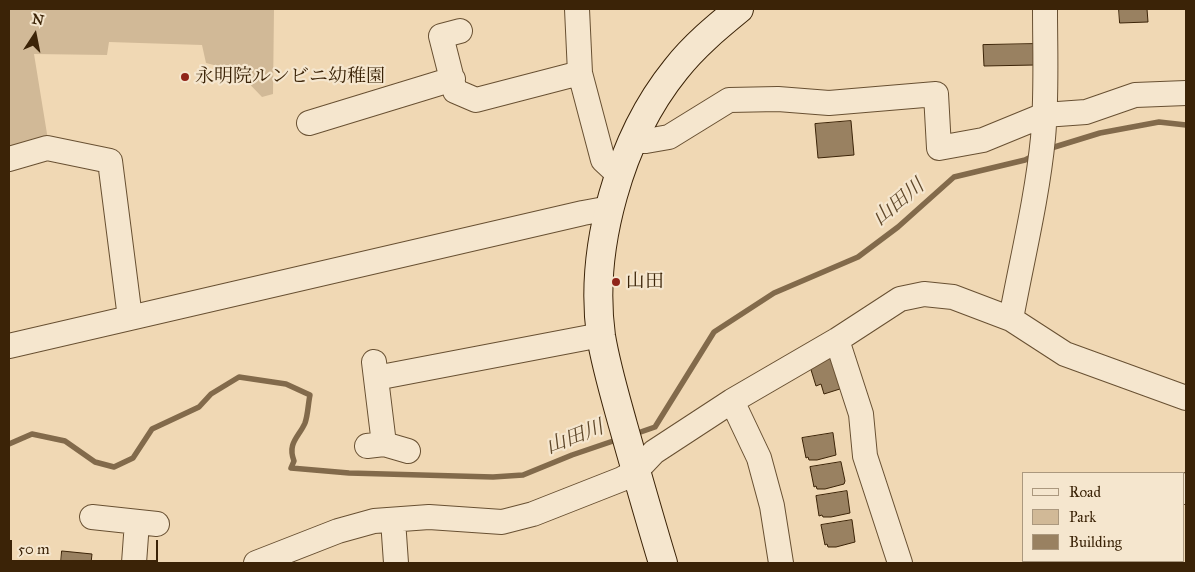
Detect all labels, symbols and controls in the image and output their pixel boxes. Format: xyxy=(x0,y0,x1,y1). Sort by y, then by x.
north arrow xyxy=(10,10,60,60)
text: N xyxy=(31,10,45,29)
place label: 永明院ルンビニ幼稚園 xyxy=(195,66,385,88)
marker: 永明院ルンビニ幼稚園 xyxy=(179,71,191,83)
water label: 山田川 xyxy=(868,175,930,231)
place label: 山田 xyxy=(626,271,664,293)
marker: 山田 xyxy=(610,276,622,288)
water label: 山田川 xyxy=(543,416,607,460)
legend xyxy=(1022,472,1185,562)
text: Road xyxy=(1069,483,1101,501)
text: Park xyxy=(1069,508,1096,526)
scale bar xyxy=(12,530,160,562)
text: Building xyxy=(1069,533,1122,551)
text: 50 m xyxy=(18,540,50,558)

